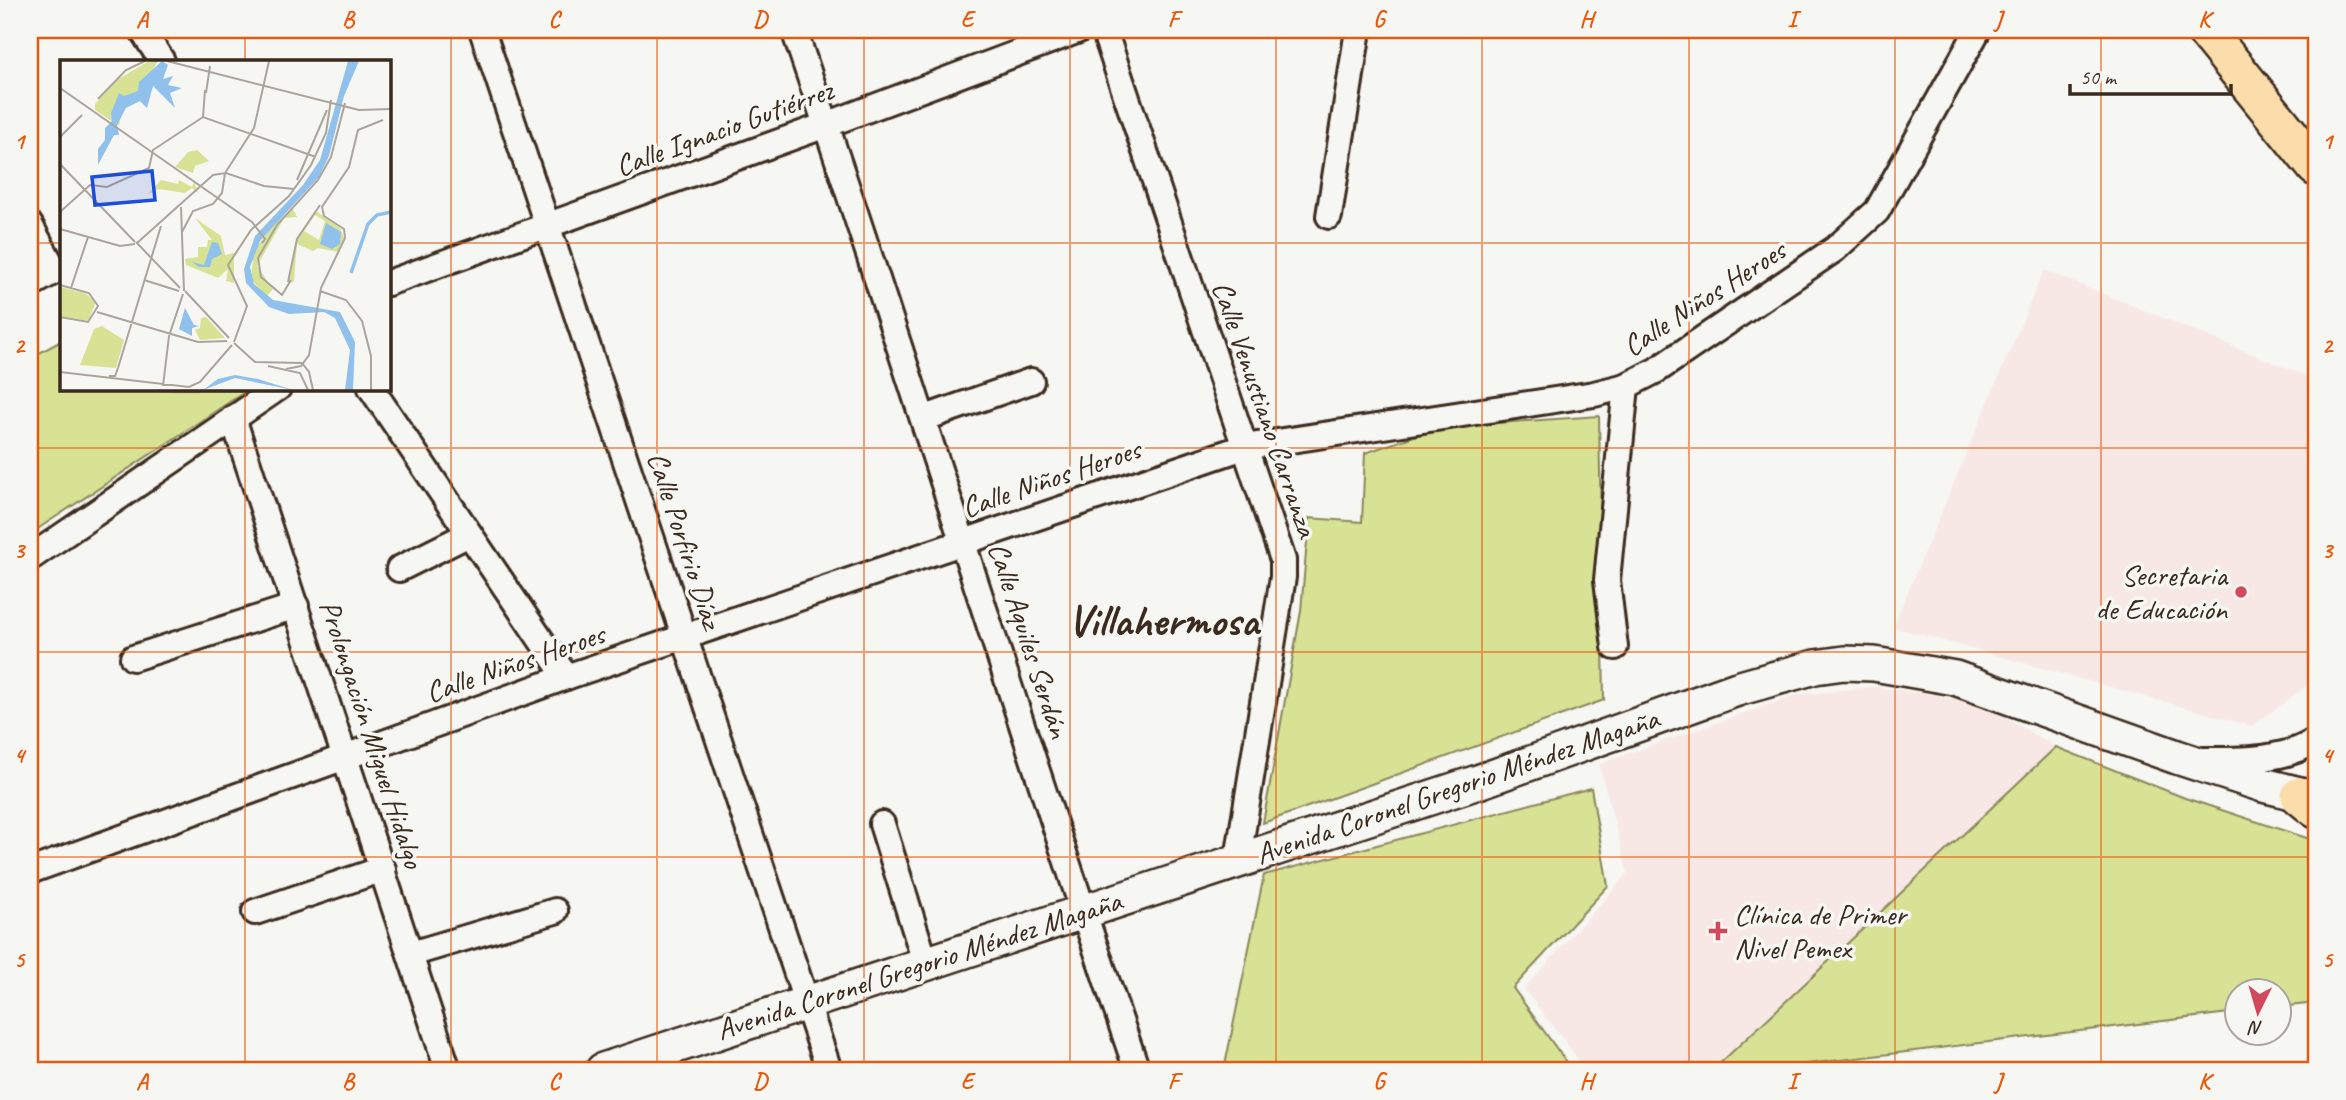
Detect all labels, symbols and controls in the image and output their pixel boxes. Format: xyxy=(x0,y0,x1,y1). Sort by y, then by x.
text: A xyxy=(136,5,150,34)
text: B xyxy=(342,5,356,34)
text: C xyxy=(549,5,563,34)
text: D xyxy=(753,5,769,34)
text: E xyxy=(961,5,977,34)
text: F xyxy=(1168,5,1184,34)
text: G xyxy=(1373,5,1388,34)
text: H xyxy=(1579,5,1597,34)
text: I xyxy=(1787,5,1802,34)
text: J xyxy=(1992,5,2005,34)
text: K xyxy=(2198,5,2214,34)
scale bar xyxy=(2070,52,2230,96)
inset map xyxy=(60,60,390,390)
text: 50 m xyxy=(2080,64,2118,90)
street label: Calle Ignacio Gutiérrez xyxy=(610,71,839,185)
text: 1 xyxy=(14,127,27,156)
text: 1 xyxy=(2322,127,2335,156)
street label: Calle Niños Heroes xyxy=(1615,230,1795,365)
street label: Calle Venustiano Carranza xyxy=(1203,276,1327,544)
text: 2 xyxy=(14,331,27,360)
text: 2 xyxy=(2322,331,2335,360)
street label: Calle Niños Heroes xyxy=(957,429,1148,526)
street label: Calle Porfirio Díaz xyxy=(639,447,732,636)
text: 3 xyxy=(14,536,27,565)
text: 3 xyxy=(2322,536,2335,565)
street label: Calle Aquiles Serdán xyxy=(980,537,1079,744)
place label: Secretaria de Educación xyxy=(2096,556,2229,628)
marker: Secretaria de Educación xyxy=(2233,584,2249,600)
district label: Villahermosa xyxy=(1067,593,1262,648)
street label: Prolongación Miguel Hidalgo xyxy=(311,595,434,874)
street label: Calle Niños Heroes xyxy=(421,614,612,711)
street label: Avenida Coronel Gregorio Méndez Magaña xyxy=(1250,698,1665,873)
text: 4 xyxy=(14,741,27,770)
text: 4 xyxy=(2322,741,2335,770)
street label: Avenida Coronel Gregorio Méndez Magaña xyxy=(712,881,1128,1049)
place label: Clínica de Primer Nivel Pemex xyxy=(1734,895,1908,967)
marker: Clínica de Primer Nivel Pemex xyxy=(1708,921,1728,941)
text: 5 xyxy=(14,945,26,974)
text: 5 xyxy=(2322,945,2334,974)
north arrow xyxy=(2224,978,2294,1048)
text: N xyxy=(2246,1015,2264,1040)
text: A xyxy=(136,1067,150,1096)
text: B xyxy=(342,1067,356,1096)
text: C xyxy=(549,1067,563,1096)
text: D xyxy=(753,1067,769,1096)
text: E xyxy=(961,1067,977,1096)
text: F xyxy=(1168,1067,1184,1096)
text: G xyxy=(1373,1067,1388,1096)
text: H xyxy=(1579,1067,1597,1096)
text: I xyxy=(1787,1067,1802,1096)
text: J xyxy=(1992,1067,2005,1096)
text: K xyxy=(2198,1067,2214,1096)

